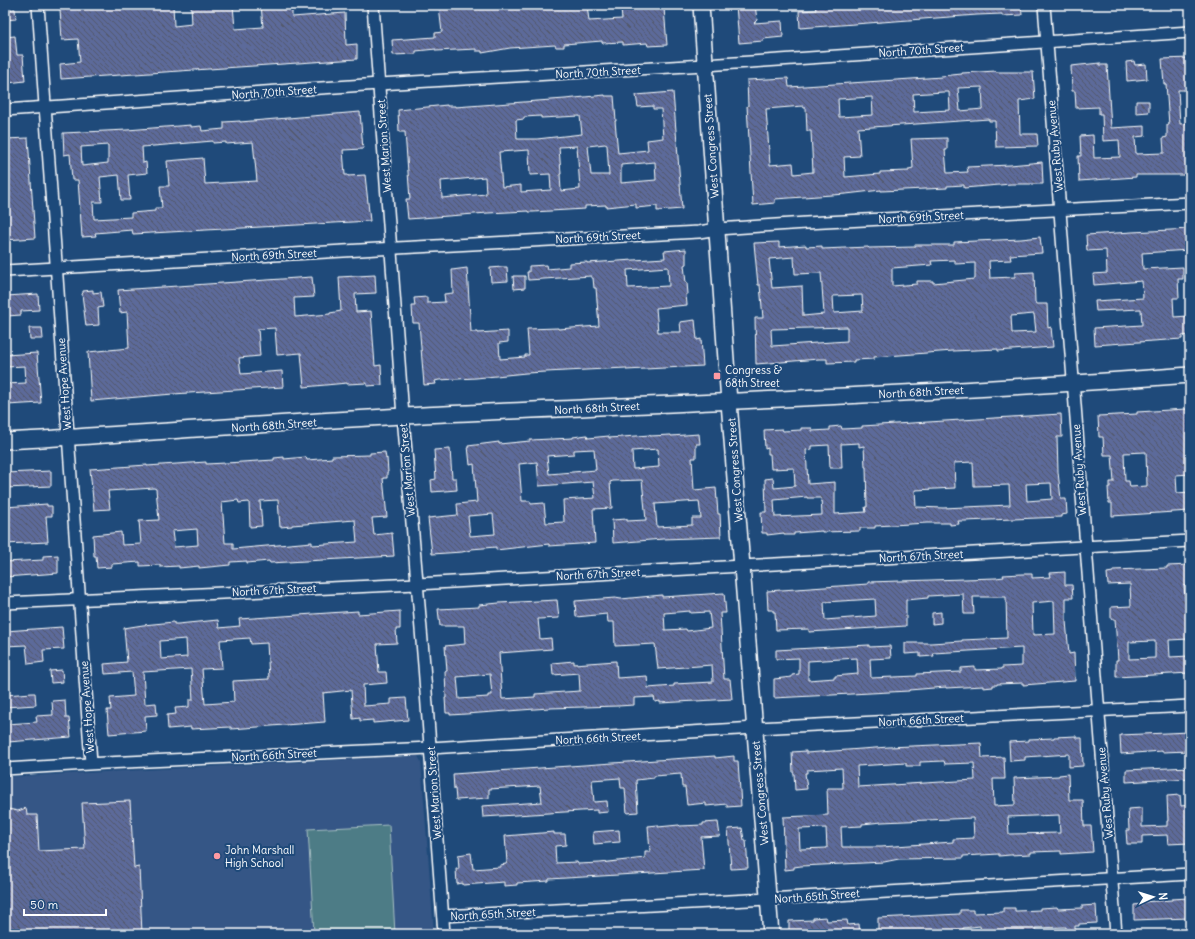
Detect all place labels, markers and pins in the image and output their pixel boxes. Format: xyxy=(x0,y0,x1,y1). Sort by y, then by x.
place label: Congress & 68th Street xyxy=(725,363,783,390)
marker: Congress & 68th Street xyxy=(712,371,722,381)
place label: John Marshall High School xyxy=(225,843,294,870)
marker: John Marshall High School xyxy=(212,851,222,861)

